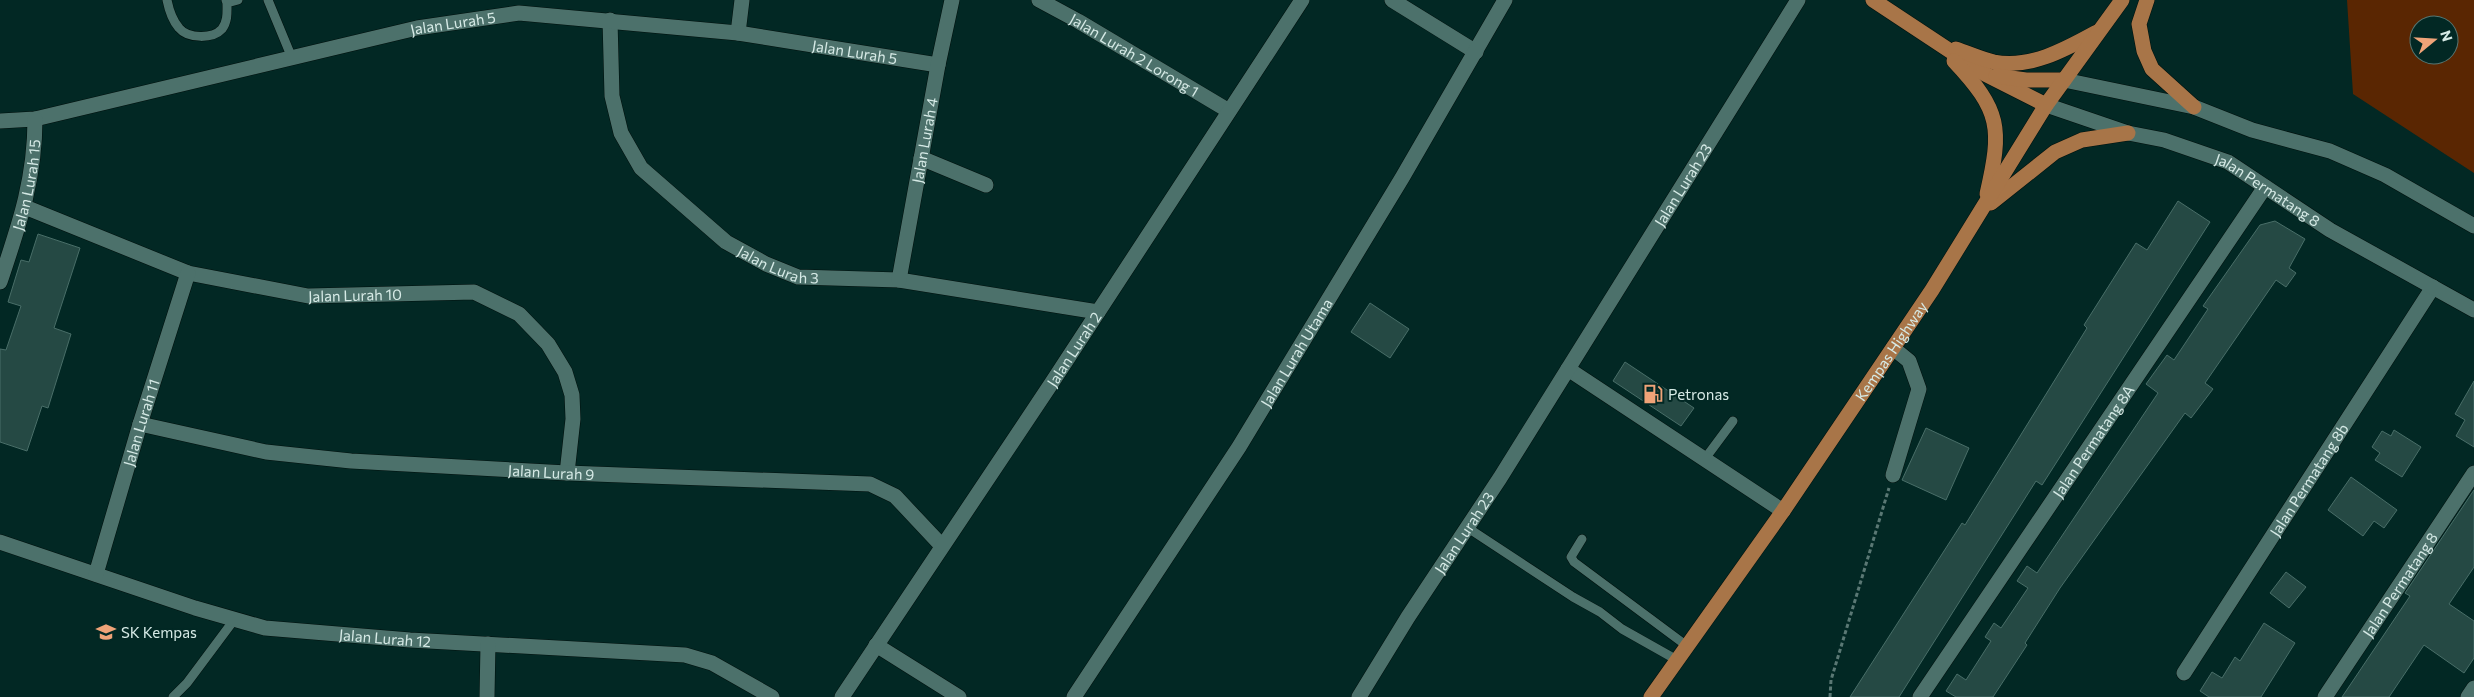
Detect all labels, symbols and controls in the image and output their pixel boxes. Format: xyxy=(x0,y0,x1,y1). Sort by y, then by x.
street label: Jalan Lurah 5 xyxy=(408,8,497,38)
street label: Jalan Lurah 2 Lorong 1 xyxy=(1067,9,1202,100)
north arrow xyxy=(2409,15,2459,65)
text: N xyxy=(2437,28,2457,43)
street label: Jalan Lurah 5 xyxy=(811,36,899,67)
street label: Jalan Lurah 4 xyxy=(908,96,941,184)
street label: Jalan Lurah 15 xyxy=(8,139,43,233)
street label: Jalan Lurah 23 xyxy=(1650,140,1715,230)
street label: Jalan Permatang 8 xyxy=(2213,149,2324,230)
street label: Jalan Lurah 3 xyxy=(735,241,819,287)
street label: Jalan Lurah 10 xyxy=(308,285,402,305)
street label: Jalan Lurah Utama xyxy=(1257,295,1336,410)
street label: Kempas Highway xyxy=(1851,298,1931,404)
street label: Jalan Lurah 2 xyxy=(1043,308,1105,390)
street label: Jalan Lurah 11 xyxy=(119,377,163,468)
street label: Jalan Permatang 8A xyxy=(2049,381,2138,501)
fuel station icon: Petronas xyxy=(1642,383,1664,405)
place label: Petronas xyxy=(1668,385,1729,403)
street label: Jalan Permatang 8b xyxy=(2266,420,2352,540)
street label: Jalan Lurah 9 xyxy=(507,461,595,483)
street label: Jalan Lurah 23 xyxy=(1430,488,1497,577)
street label: Jalan Permatang 8 xyxy=(2358,529,2441,640)
school or university icon: SK Kempas xyxy=(95,621,117,643)
place label: SK Kempas xyxy=(121,623,197,641)
street label: Jalan Lurah 12 xyxy=(338,625,431,650)

